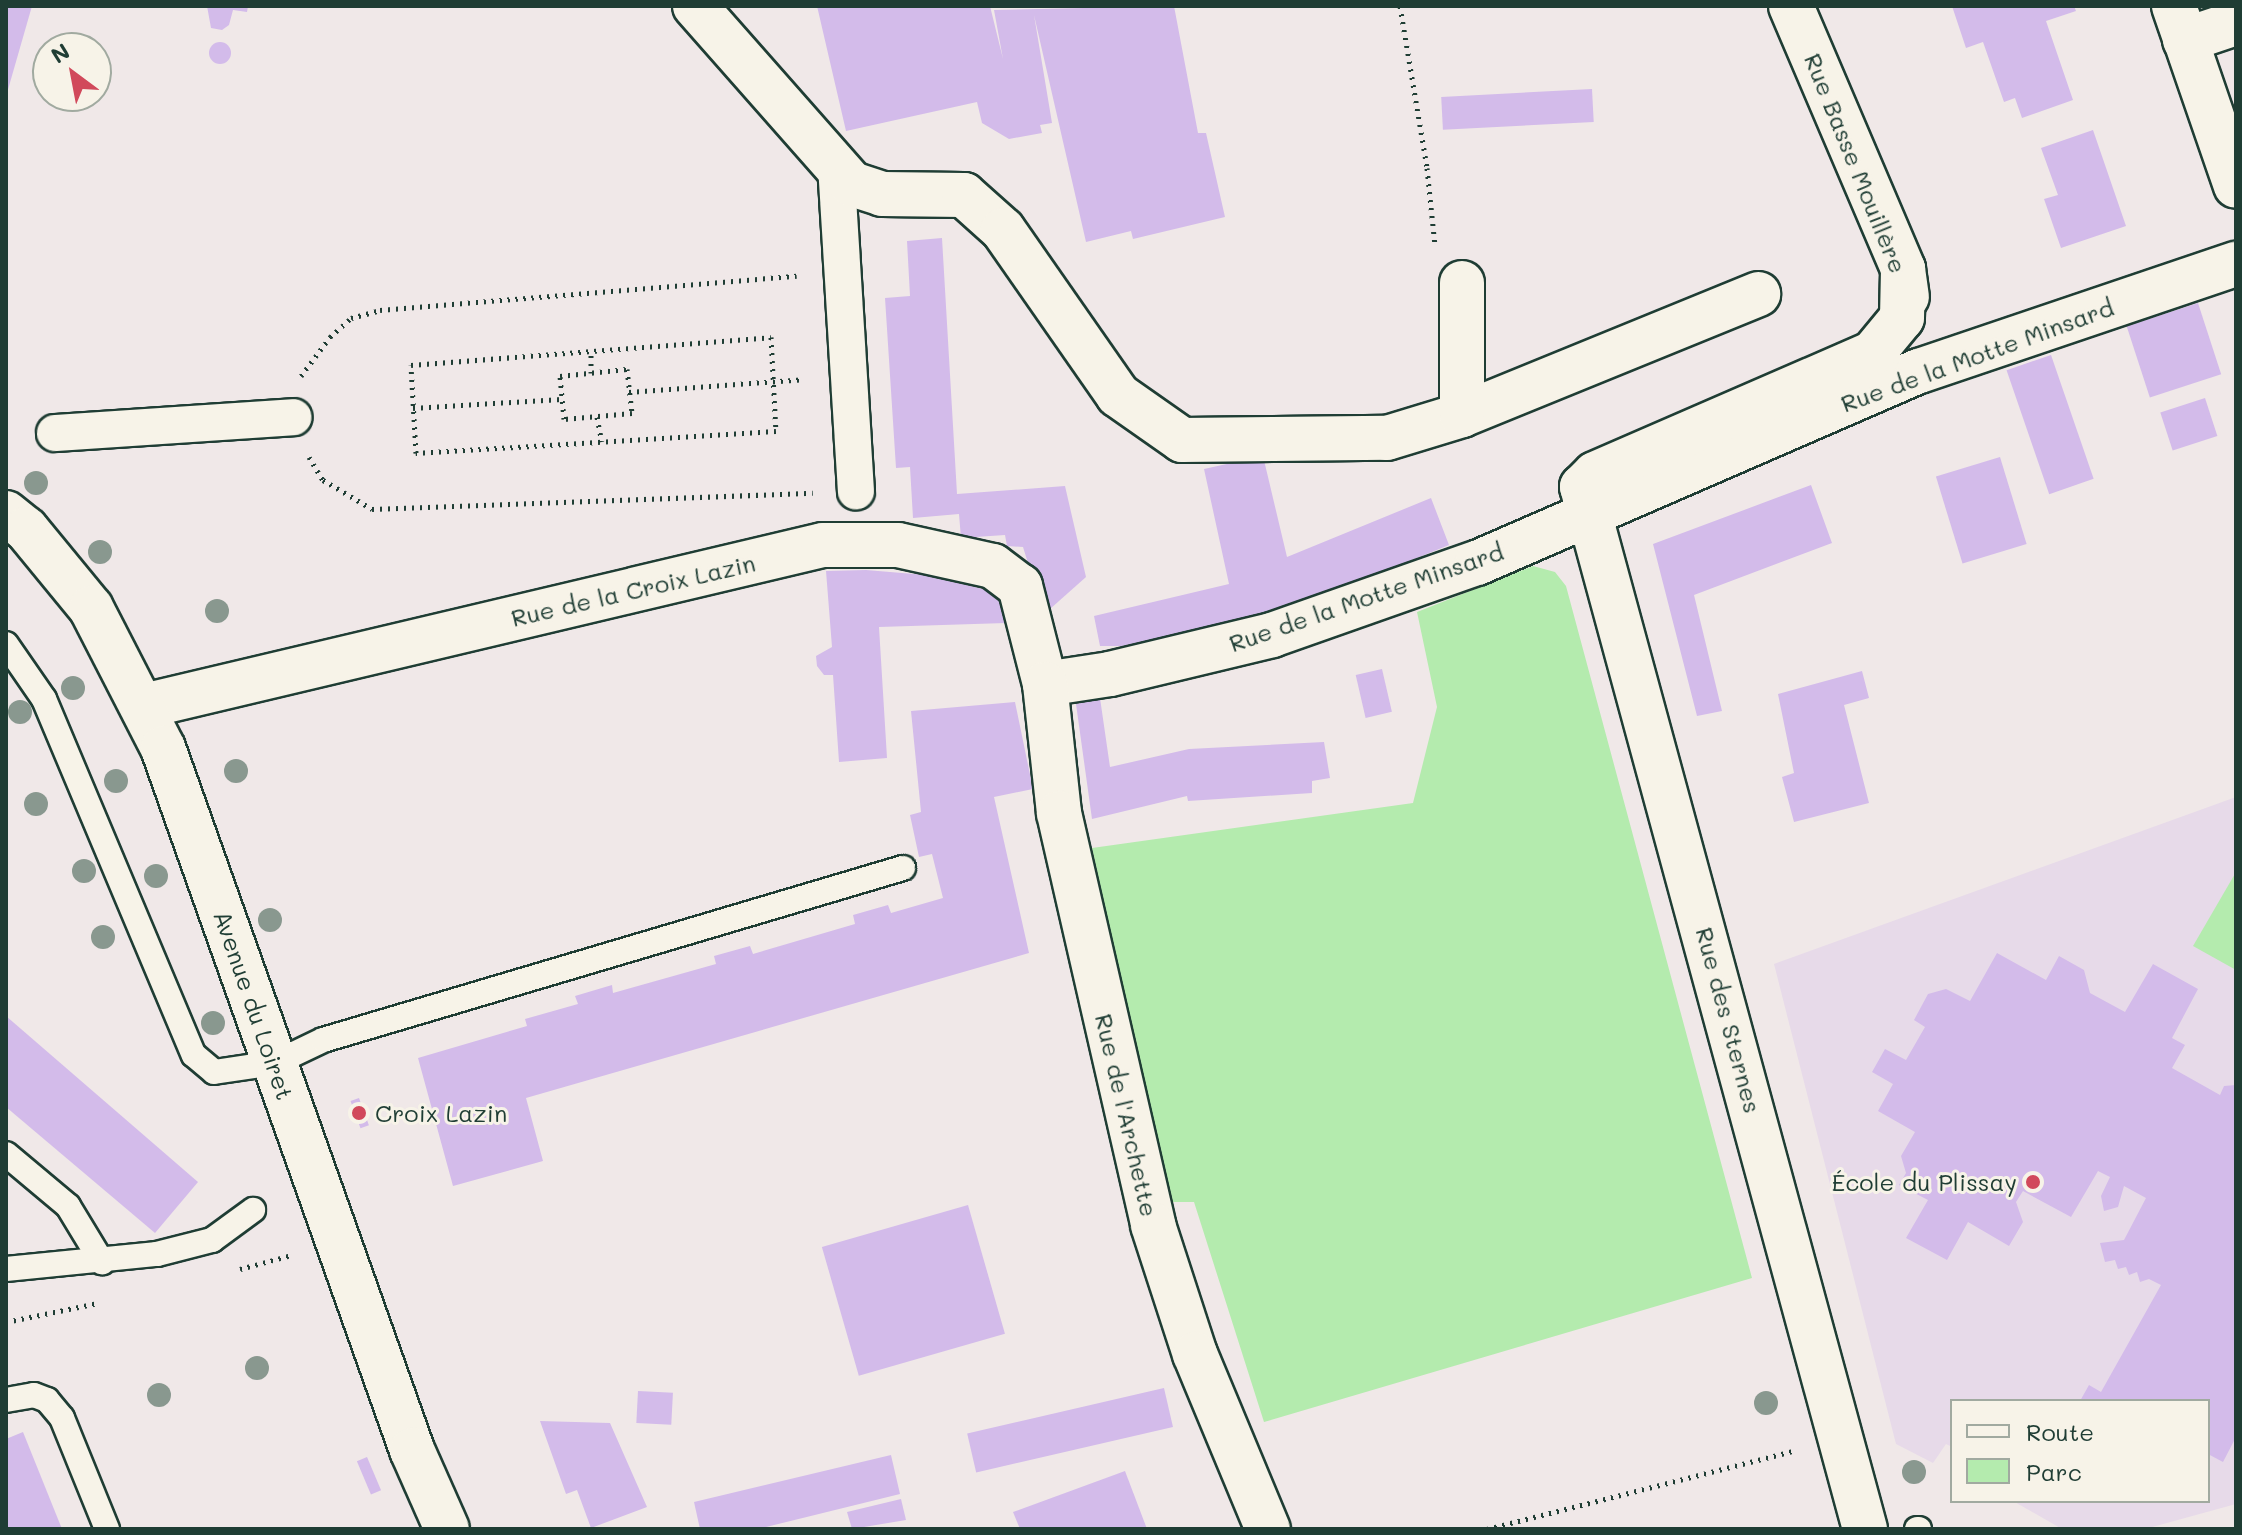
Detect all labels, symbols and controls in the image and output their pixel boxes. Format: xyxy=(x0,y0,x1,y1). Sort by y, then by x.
north arrow xyxy=(32,32,112,112)
text: N xyxy=(45,36,75,70)
street label: Rue Basse Mouillère xyxy=(1799,49,1913,277)
street label: Rue de la Motte Minsard xyxy=(1837,292,2117,418)
street label: Rue de la Motte Minsard xyxy=(1225,536,1507,658)
street label: Rue de la Croix Lazin xyxy=(508,548,758,632)
street label: Avenue du Loiret xyxy=(208,907,300,1103)
street label: Rue des Sternes xyxy=(1690,924,1768,1116)
street label: Rue de l'Archette xyxy=(1090,1011,1164,1219)
place label: Croix Lazin xyxy=(375,1099,507,1127)
marker: Croix Lazin xyxy=(350,1104,368,1122)
place label: École du Plissay xyxy=(1831,1168,2017,1196)
marker: École du Plissay xyxy=(2024,1173,2042,1191)
legend xyxy=(1950,1399,2210,1503)
text: Route xyxy=(2026,1416,2094,1447)
text: Parc xyxy=(2026,1456,2082,1487)

